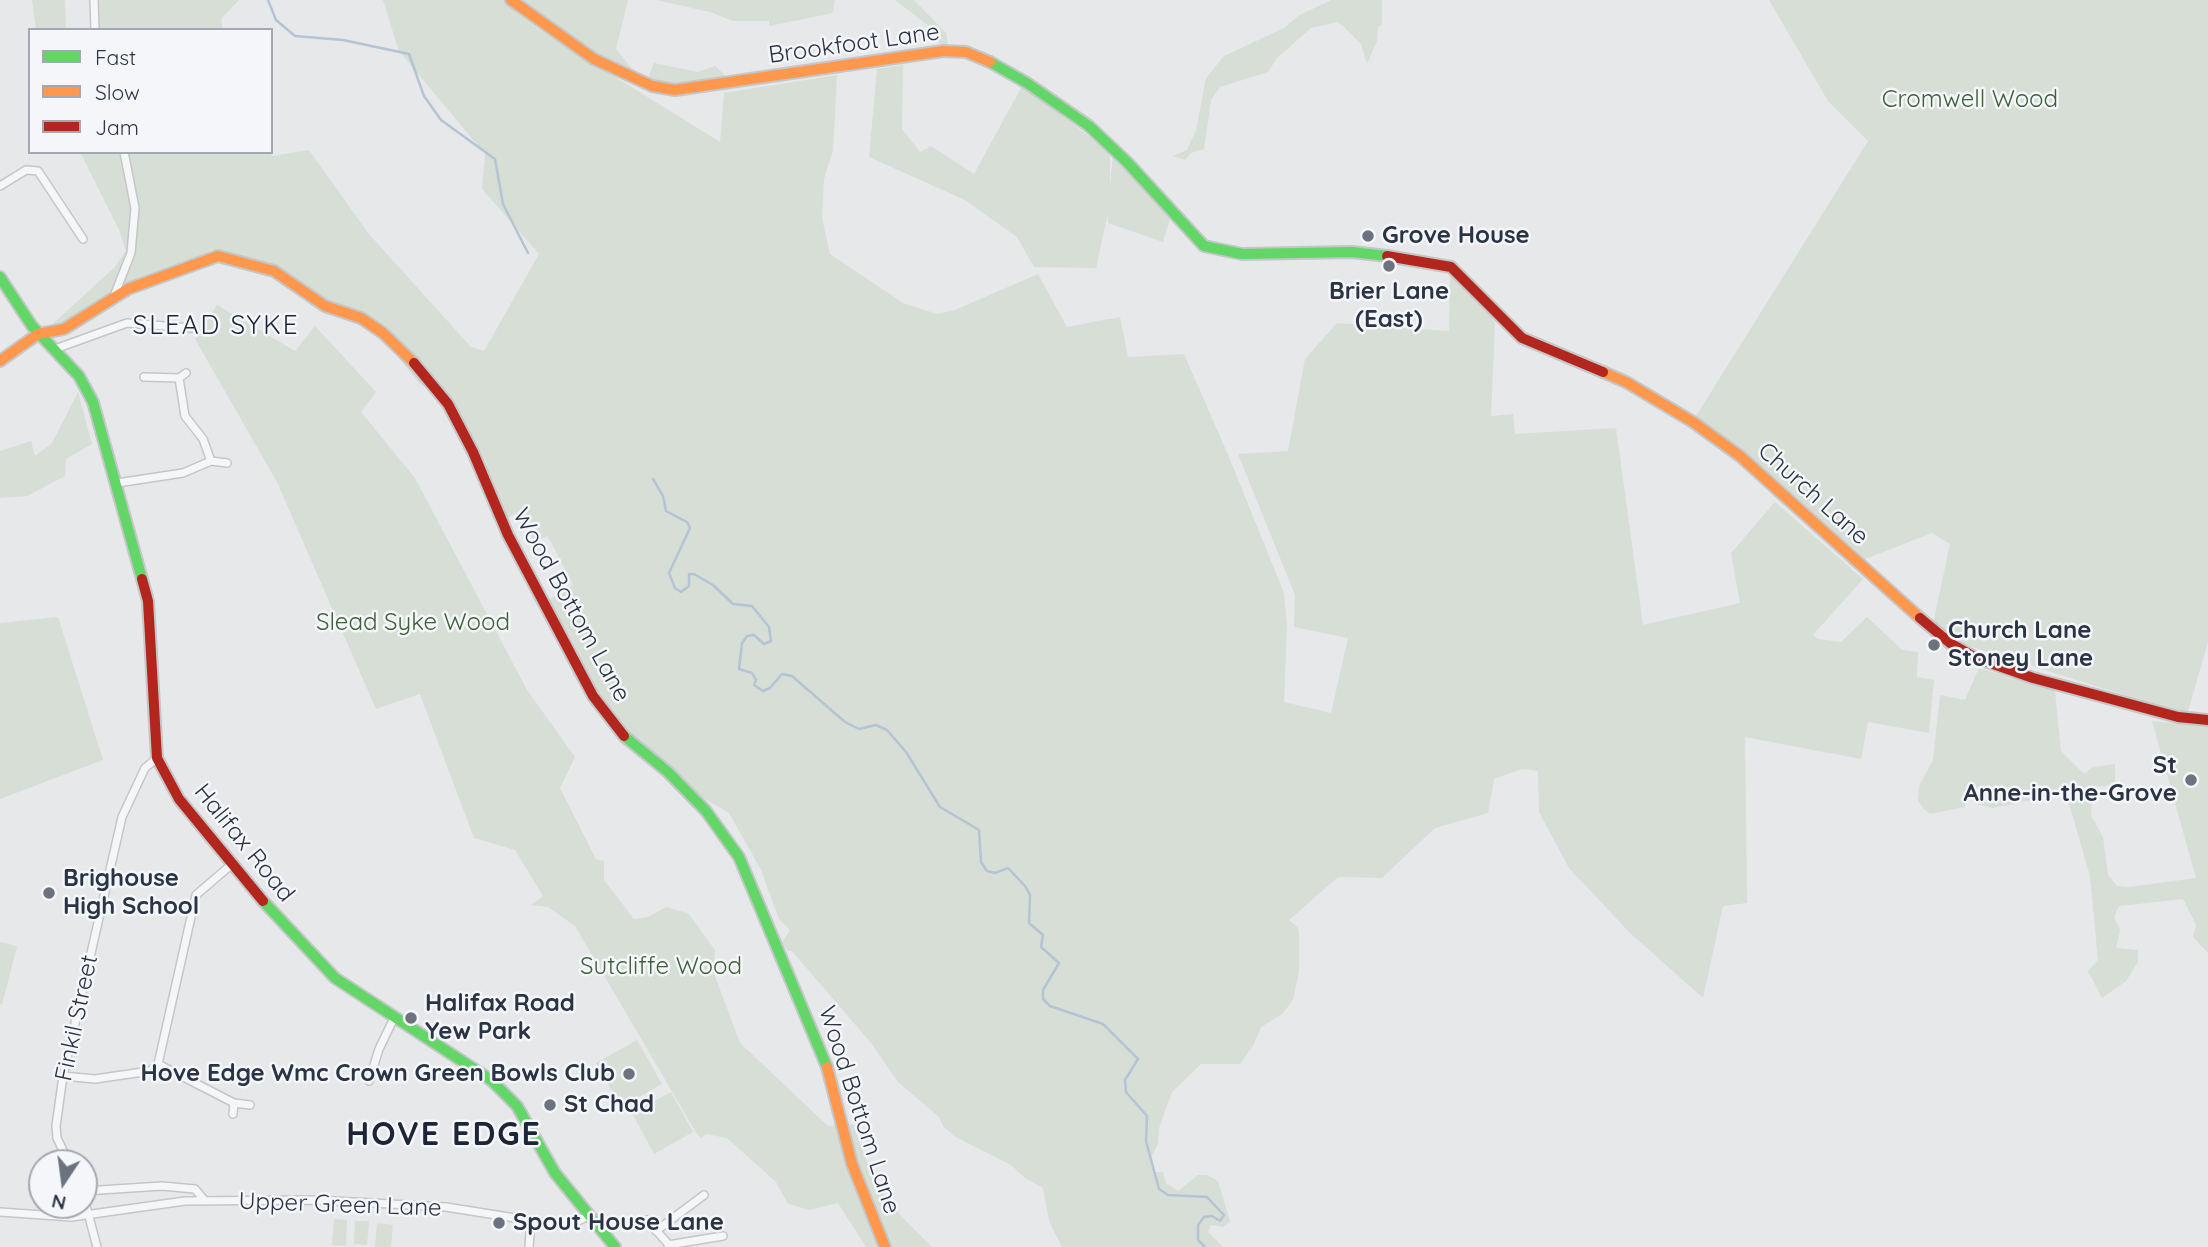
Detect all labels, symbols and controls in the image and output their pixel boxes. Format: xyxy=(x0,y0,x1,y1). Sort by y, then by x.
street label: Brookfoot Lane xyxy=(767,18,941,70)
legend xyxy=(28,28,273,154)
text: Fast xyxy=(95,44,136,70)
text: Slow xyxy=(95,79,140,105)
park label: Cromwell Wood xyxy=(1882,86,2058,114)
text: Jam xyxy=(95,114,139,140)
place label: Grove House xyxy=(1382,222,1530,250)
marker: Grove House xyxy=(1360,228,1376,244)
marker: Brier Lane (East) xyxy=(1381,258,1397,274)
place label: Brier Lane (East) xyxy=(1329,278,1449,334)
district label: SLEAD SYKE xyxy=(134,310,298,342)
street label: Church Lane xyxy=(1752,437,1874,551)
street label: Wood Bottom Lane xyxy=(506,503,636,707)
park label: Slead Syke Wood xyxy=(316,609,510,637)
place label: Church Lane Stoney Lane xyxy=(1948,617,2093,673)
marker: Church Lane Stoney Lane xyxy=(1926,637,1942,653)
place label: St Anne-in-the-Grove xyxy=(1963,752,2177,808)
marker: St Anne-in-the-Grove xyxy=(2183,772,2199,788)
street label: Halifax Road xyxy=(188,778,300,908)
place label: Brighouse High School xyxy=(63,865,199,921)
marker: Brighouse High School xyxy=(41,885,57,901)
street label: Finkil Street xyxy=(50,952,104,1084)
park label: Sutcliffe Wood xyxy=(580,953,742,981)
place label: Halifax Road Yew Park xyxy=(425,990,575,1046)
street label: Wood Bottom Lane xyxy=(812,1002,906,1218)
marker: Halifax Road Yew Park xyxy=(403,1010,419,1026)
place label: Hove Edge Wmc Crown Green Bowls Club xyxy=(141,1060,615,1088)
marker: Hove Edge Wmc Crown Green Bowls Club xyxy=(621,1066,637,1082)
place label: St Chad xyxy=(564,1091,654,1119)
marker: St Chad xyxy=(542,1097,558,1113)
district label: HOVE EDGE xyxy=(347,1116,541,1154)
north arrow xyxy=(28,1149,98,1219)
street label: Upper Green Lane xyxy=(238,1187,442,1223)
text: N xyxy=(49,1189,68,1216)
place label: Spout House Lane xyxy=(513,1209,724,1237)
marker: Spout House Lane xyxy=(491,1215,507,1231)

